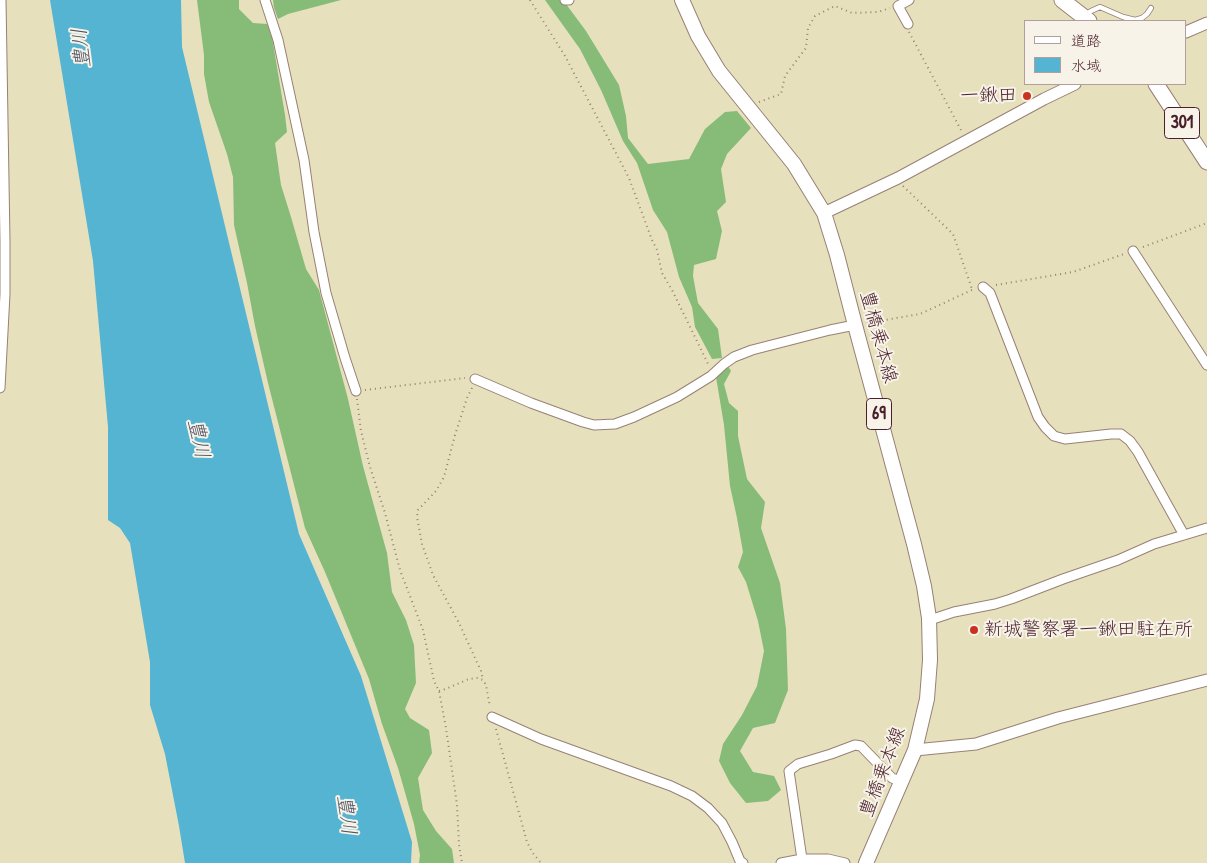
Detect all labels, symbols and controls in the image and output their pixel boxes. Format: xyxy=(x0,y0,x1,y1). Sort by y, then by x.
legend xyxy=(1024,20,1187,85)
water label: 豊川 xyxy=(68,27,96,69)
text: 道路 xyxy=(1071,30,1101,51)
text: 水域 xyxy=(1071,55,1101,76)
place label: 一鍬田 xyxy=(960,85,1017,107)
marker: 一鍬田 xyxy=(1021,90,1033,102)
road number: 301 xyxy=(1164,108,1200,138)
street label: 豊橋乗本線 xyxy=(855,288,901,386)
road number: 69 xyxy=(866,398,892,429)
water label: 豊川 xyxy=(182,417,214,461)
place label: 新城警察署一鍬田駐在所 xyxy=(984,619,1193,641)
marker: 新城警察署一鍬田駐在所 xyxy=(968,624,980,636)
street label: 豊橋乗本線 xyxy=(855,724,911,820)
water label: 豊川 xyxy=(332,794,360,836)

